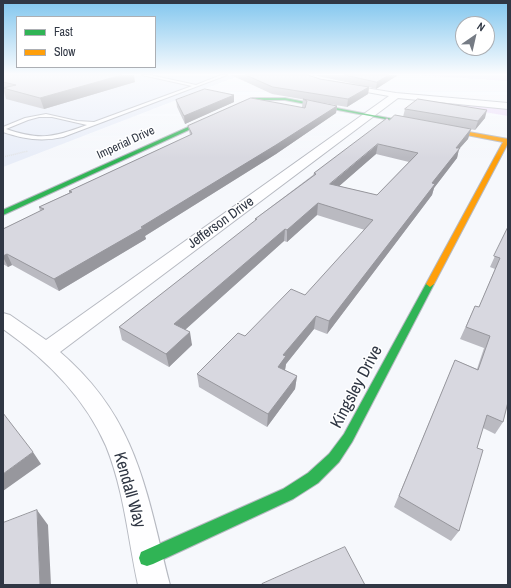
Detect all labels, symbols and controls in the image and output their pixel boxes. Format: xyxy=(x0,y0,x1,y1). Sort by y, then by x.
legend xyxy=(16,16,156,68)
north arrow xyxy=(455,16,495,56)
text: N xyxy=(475,19,488,35)
text: Fast xyxy=(54,24,73,40)
text: Slow xyxy=(54,44,75,60)
street label: Imperial Drive xyxy=(95,123,157,163)
street label: Jefferson Drive xyxy=(185,193,257,253)
street label: Kingsley Drive xyxy=(327,342,387,432)
street label: Kendall Way xyxy=(108,450,150,530)

